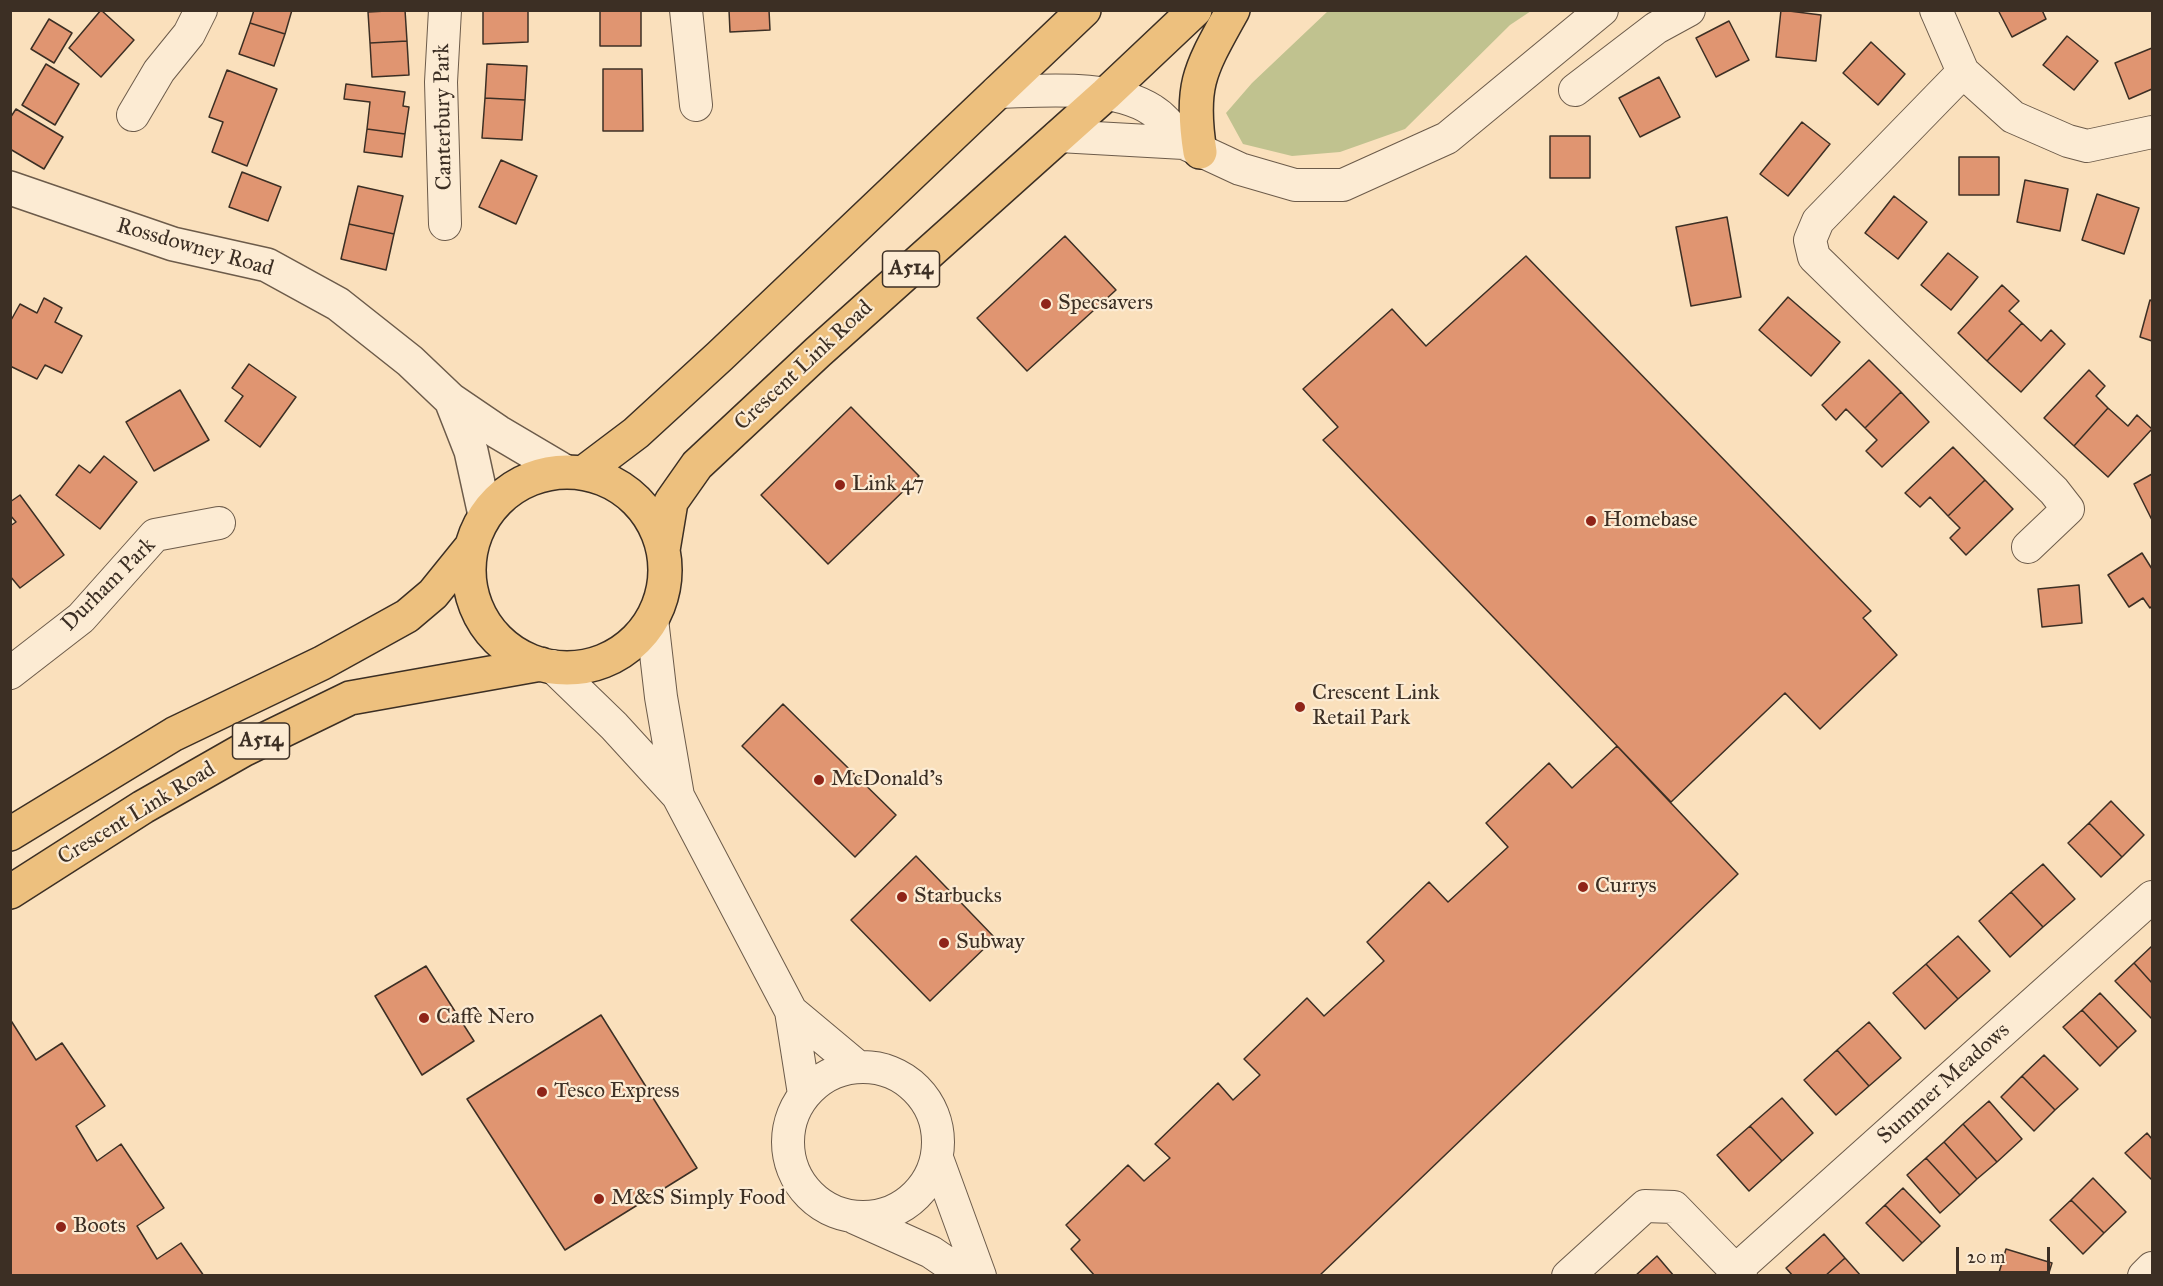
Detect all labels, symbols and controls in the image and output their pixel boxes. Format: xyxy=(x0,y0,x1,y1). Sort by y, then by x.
street label: Canterbury Park xyxy=(430,43,458,191)
street label: Rossdowney Road xyxy=(113,213,277,283)
road number: A514 xyxy=(882,251,940,287)
place label: Specsavers xyxy=(1058,291,1153,317)
street label: Crescent Link Road xyxy=(730,295,878,437)
marker: Specsavers xyxy=(1039,297,1053,311)
place label: Link 47 xyxy=(852,472,924,498)
marker: Link 47 xyxy=(833,478,847,492)
place label: Homebase xyxy=(1603,508,1698,534)
marker: Homebase xyxy=(1584,514,1598,528)
street label: Durham Park xyxy=(57,533,161,637)
place label: Crescent Link Retail Park xyxy=(1312,681,1439,732)
marker: Crescent Link Retail Park xyxy=(1293,700,1307,714)
road number: A514 xyxy=(232,723,290,759)
street label: Crescent Link Road xyxy=(53,757,221,871)
place label: McDonald's xyxy=(831,767,943,793)
marker: McDonald's xyxy=(812,773,826,787)
place label: Currys xyxy=(1595,874,1657,900)
marker: Currys xyxy=(1576,880,1590,894)
place label: Starbucks xyxy=(914,884,1002,910)
marker: Starbucks xyxy=(895,890,909,904)
place label: Subway xyxy=(956,930,1025,956)
marker: Subway xyxy=(937,936,951,950)
place label: Caffè Nero xyxy=(436,1005,534,1031)
marker: Caffè Nero xyxy=(417,1011,431,1025)
street label: Summer Meadows xyxy=(1872,1018,2016,1150)
place label: Tesco Express xyxy=(554,1079,680,1105)
marker: Tesco Express xyxy=(535,1085,549,1099)
place label: M&S Simply Food xyxy=(611,1186,786,1212)
marker: M&S Simply Food xyxy=(592,1192,606,1206)
place label: Boots xyxy=(73,1214,126,1240)
marker: Boots xyxy=(54,1220,68,1234)
scale bar xyxy=(1959,1235,2054,1273)
text: 20 m xyxy=(1967,1246,2005,1268)

